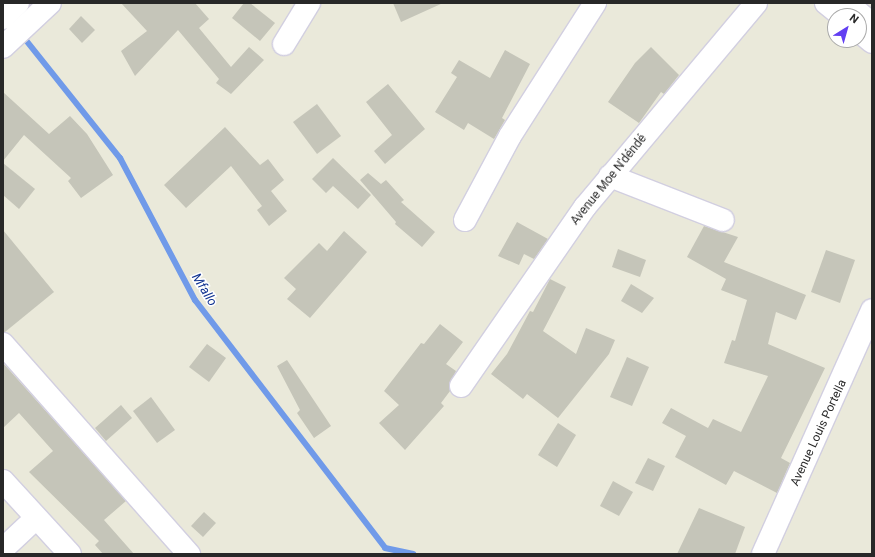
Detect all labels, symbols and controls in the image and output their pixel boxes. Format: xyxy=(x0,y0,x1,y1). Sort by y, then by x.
north arrow xyxy=(827,8,867,48)
text: N xyxy=(847,11,861,26)
street label: Avenue Moe N'déndé xyxy=(568,132,650,228)
water label: Mfallo xyxy=(188,271,220,309)
street label: Avenue Louis Portella xyxy=(788,378,850,488)

